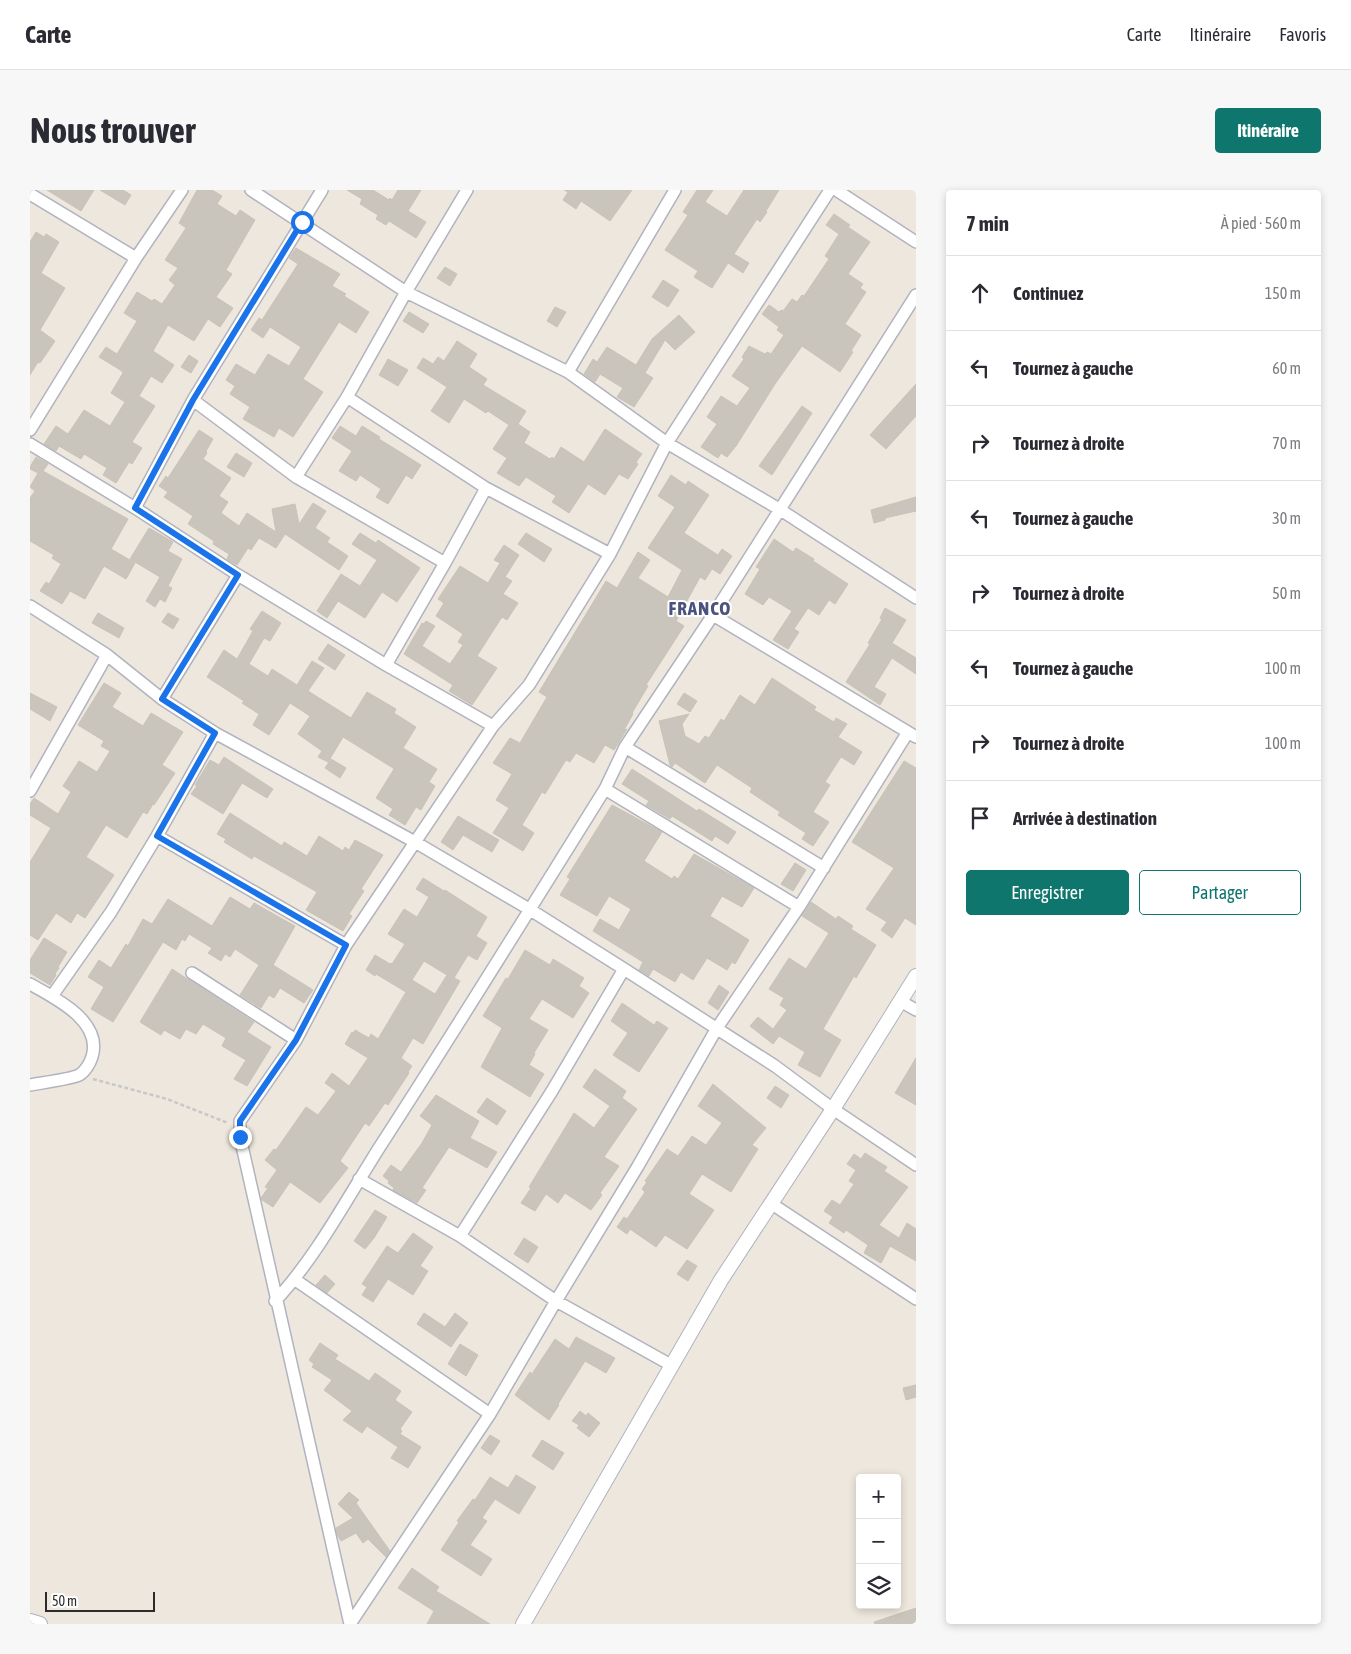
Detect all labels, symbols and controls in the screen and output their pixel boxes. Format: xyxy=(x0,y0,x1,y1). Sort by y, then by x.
text: Carte xyxy=(25,21,71,48)
text: Carte xyxy=(1127,24,1161,45)
text: Itinéraire xyxy=(1189,24,1251,45)
text: Favoris xyxy=(1279,24,1326,45)
button: Itinéraire xyxy=(1215,108,1321,153)
text: Nous trouver xyxy=(30,110,195,150)
route start xyxy=(291,211,314,234)
text: 7 min xyxy=(966,211,1009,235)
text: À pied · 560 m xyxy=(1221,214,1301,232)
icon: ahead xyxy=(966,279,994,307)
text: Continuez xyxy=(1013,282,1083,304)
text: 150 m xyxy=(1265,284,1301,302)
icon: left xyxy=(966,354,994,382)
text: Tournez à gauche xyxy=(1013,357,1133,379)
text: 60 m xyxy=(1272,359,1301,377)
icon: right xyxy=(966,429,994,457)
text: Tournez à droite xyxy=(1013,432,1124,454)
text: 70 m xyxy=(1272,434,1301,452)
icon: left xyxy=(966,504,994,532)
text: Tournez à gauche xyxy=(1013,507,1133,529)
text: 30 m xyxy=(1272,509,1301,527)
icon: right xyxy=(966,579,994,607)
text: Tournez à droite xyxy=(1013,582,1124,604)
text: 50 m xyxy=(1272,584,1301,602)
district label: FRANCO xyxy=(669,597,731,619)
icon: left xyxy=(966,654,994,682)
text: Tournez à gauche xyxy=(1013,657,1133,679)
text: 100 m xyxy=(1265,659,1301,677)
icon: right xyxy=(966,729,994,757)
text: Tournez à droite xyxy=(1013,732,1124,754)
text: 100 m xyxy=(1265,734,1301,752)
icon: arrive xyxy=(966,804,994,832)
text: Arrivée à destination xyxy=(1013,807,1157,829)
button: Enregistrer xyxy=(966,870,1129,915)
button: Partager xyxy=(1139,870,1301,915)
route end xyxy=(229,1126,252,1149)
map controls xyxy=(856,1474,901,1609)
button: + xyxy=(856,1474,901,1519)
button: − xyxy=(856,1519,901,1564)
button: layers xyxy=(856,1564,901,1609)
scale bar xyxy=(45,1589,155,1612)
text: 50 m xyxy=(52,1593,77,1609)

